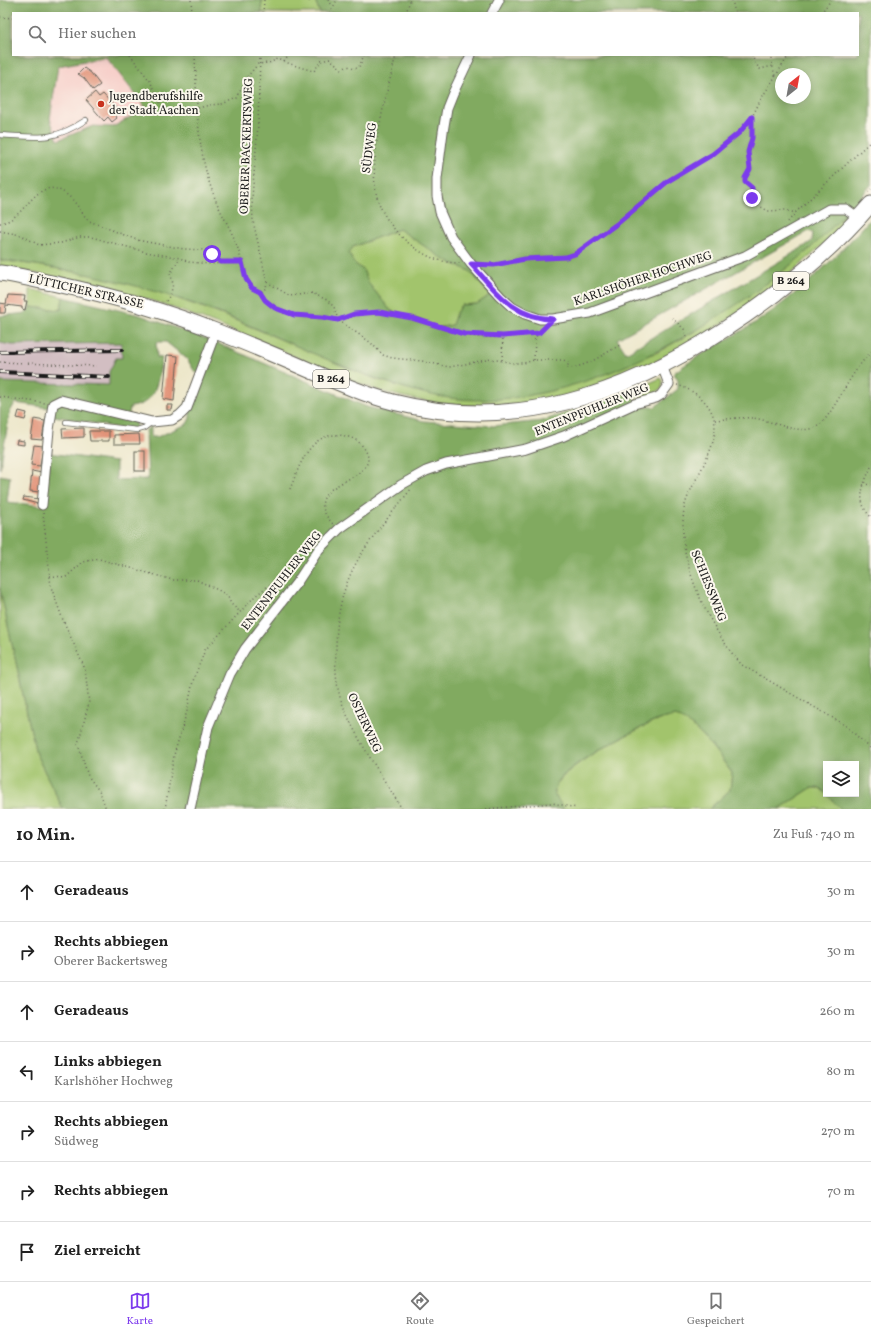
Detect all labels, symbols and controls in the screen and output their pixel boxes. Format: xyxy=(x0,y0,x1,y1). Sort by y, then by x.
search box xyxy=(12,12,859,56)
icon: search xyxy=(26,23,48,45)
text: Hier suchen xyxy=(58,24,136,45)
north arrow xyxy=(775,68,811,104)
street label: OBERER BACKERTSWEG xyxy=(237,78,257,214)
place label: Jugendberufshilfe der Stadt Aachen xyxy=(109,89,203,119)
marker: Jugendberufshilfe der Stadt Aachen xyxy=(96,99,106,109)
street label: SÜDWEG xyxy=(358,121,381,174)
route end xyxy=(743,189,761,207)
route start xyxy=(203,245,221,263)
street label: KARLSHÖHER HOCHWEG xyxy=(571,247,714,310)
street label: LÜTTICHER STRASSE xyxy=(27,270,145,313)
road number: B 264 xyxy=(773,272,809,290)
road number: B 264 xyxy=(313,370,349,388)
street label: ENTENPFUHLER WEG xyxy=(532,380,652,440)
street label: ENTENPFUHLER WEG xyxy=(238,528,326,634)
street label: SCHIESSWEG xyxy=(686,548,730,624)
street label: OSTERWEG xyxy=(343,691,385,755)
map controls xyxy=(823,761,859,797)
button: layers xyxy=(823,761,859,797)
text: 10 Min. xyxy=(16,824,75,847)
text: Zu Fuß · 740 m xyxy=(773,826,855,844)
icon: ahead xyxy=(16,881,38,903)
text: Geradeaus xyxy=(54,881,129,902)
text: 30 m xyxy=(827,883,855,901)
text: Rechts abbiegen xyxy=(54,932,169,953)
icon: right xyxy=(16,941,38,963)
text: 30 m xyxy=(827,943,855,961)
text: Oberer Backertsweg xyxy=(54,953,168,971)
icon: ahead xyxy=(16,1001,38,1023)
text: Geradeaus xyxy=(54,1001,129,1022)
text: 260 m xyxy=(820,1003,855,1021)
text: Links abbiegen xyxy=(54,1052,162,1073)
icon: left xyxy=(16,1061,38,1083)
text: 80 m xyxy=(826,1063,855,1081)
text: Karlshöher Hochweg xyxy=(54,1073,173,1091)
text: Rechts abbiegen xyxy=(54,1112,169,1133)
icon: right xyxy=(16,1121,38,1143)
text: 270 m xyxy=(821,1123,855,1141)
text: Südweg xyxy=(54,1133,99,1151)
icon: right xyxy=(16,1181,38,1203)
text: Rechts abbiegen xyxy=(54,1181,169,1202)
text: 70 m xyxy=(827,1183,855,1201)
icon: arrive xyxy=(16,1241,38,1263)
text: Ziel erreicht xyxy=(54,1241,141,1262)
tab: Karte xyxy=(126,1290,153,1329)
tab: Route xyxy=(406,1290,434,1329)
tab: Gespeichert xyxy=(687,1290,745,1329)

